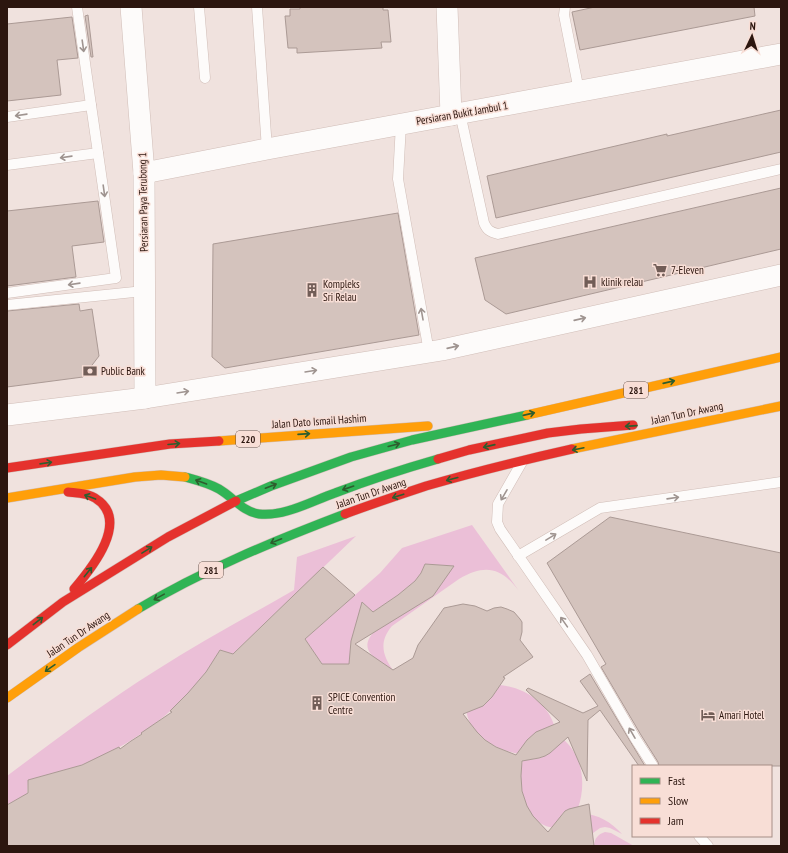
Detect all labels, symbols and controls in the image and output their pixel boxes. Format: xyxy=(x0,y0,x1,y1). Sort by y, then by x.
north arrow xyxy=(732,16,772,56)
text: N xyxy=(749,19,756,33)
one-way arrow xyxy=(79,39,87,52)
street label: Persiaran Bukit Jambul 1 xyxy=(415,98,509,128)
one-way arrow xyxy=(15,111,28,118)
street label: Persiaran Paya Terubong 1 xyxy=(135,152,151,252)
one-way arrow xyxy=(60,153,73,161)
one-way arrow xyxy=(100,184,108,197)
supermarket icon: 7-Eleven xyxy=(652,262,668,278)
place label: 7-Eleven xyxy=(671,263,704,277)
hospital icon: klinik relau xyxy=(582,274,598,290)
place label: klinik relau xyxy=(601,275,643,289)
place label: Kompleks Sri Relau xyxy=(323,277,360,304)
one-way arrow xyxy=(68,280,81,288)
building icon: Kompleks Sri Relau xyxy=(304,282,320,298)
one-way arrow xyxy=(418,308,426,321)
one-way arrow xyxy=(573,315,586,323)
one-way arrow xyxy=(447,343,460,351)
bank icon: Public Bank xyxy=(82,363,98,379)
place label: Public Bank xyxy=(101,364,146,378)
one-way arrow xyxy=(305,367,318,375)
one-way arrow xyxy=(663,377,676,385)
road number: 281 xyxy=(624,382,648,398)
one-way arrow xyxy=(176,388,189,396)
street label: Jalan Tun Dr Awang xyxy=(649,399,724,428)
one-way arrow xyxy=(522,410,535,418)
street label: Jalan Dato Ismail Hashim xyxy=(270,411,367,431)
one-way arrow xyxy=(625,422,638,429)
road number: 220 xyxy=(236,431,260,447)
one-way arrow xyxy=(297,431,310,438)
one-way arrow xyxy=(167,440,180,448)
one-way arrow xyxy=(387,441,400,448)
one-way arrow xyxy=(483,442,496,450)
one-way arrow xyxy=(572,445,585,453)
one-way arrow xyxy=(39,459,52,467)
street label: Jalan Tun Dr Awang xyxy=(333,474,408,512)
one-way arrow xyxy=(445,476,458,484)
one-way arrow xyxy=(195,477,207,485)
one-way arrow xyxy=(265,482,277,490)
one-way arrow xyxy=(342,485,355,492)
one-way arrow xyxy=(499,488,507,500)
one-way arrow xyxy=(84,492,96,500)
one-way arrow xyxy=(392,493,405,500)
one-way arrow xyxy=(666,494,679,502)
one-way arrow xyxy=(545,532,557,540)
one-way arrow xyxy=(271,538,283,545)
one-way arrow xyxy=(141,546,153,554)
road number: 281 xyxy=(199,562,223,578)
one-way arrow xyxy=(83,567,92,578)
one-way arrow xyxy=(153,594,165,602)
street label: Jalan Tun Dr Awang xyxy=(43,608,112,661)
one-way arrow xyxy=(33,617,44,626)
one-way arrow xyxy=(560,617,568,628)
one-way arrow xyxy=(45,664,56,672)
place label: SPICE Convention Centre xyxy=(328,690,395,717)
building icon: SPICE Convention Centre xyxy=(309,695,325,711)
hotel icon: Amari Hotel xyxy=(700,707,716,723)
place label: Amari Hotel xyxy=(719,708,765,722)
one-way arrow xyxy=(627,727,635,739)
legend xyxy=(632,765,772,837)
text: Fast xyxy=(668,773,686,788)
text: Slow xyxy=(668,793,689,808)
text: Jam xyxy=(667,813,684,828)

